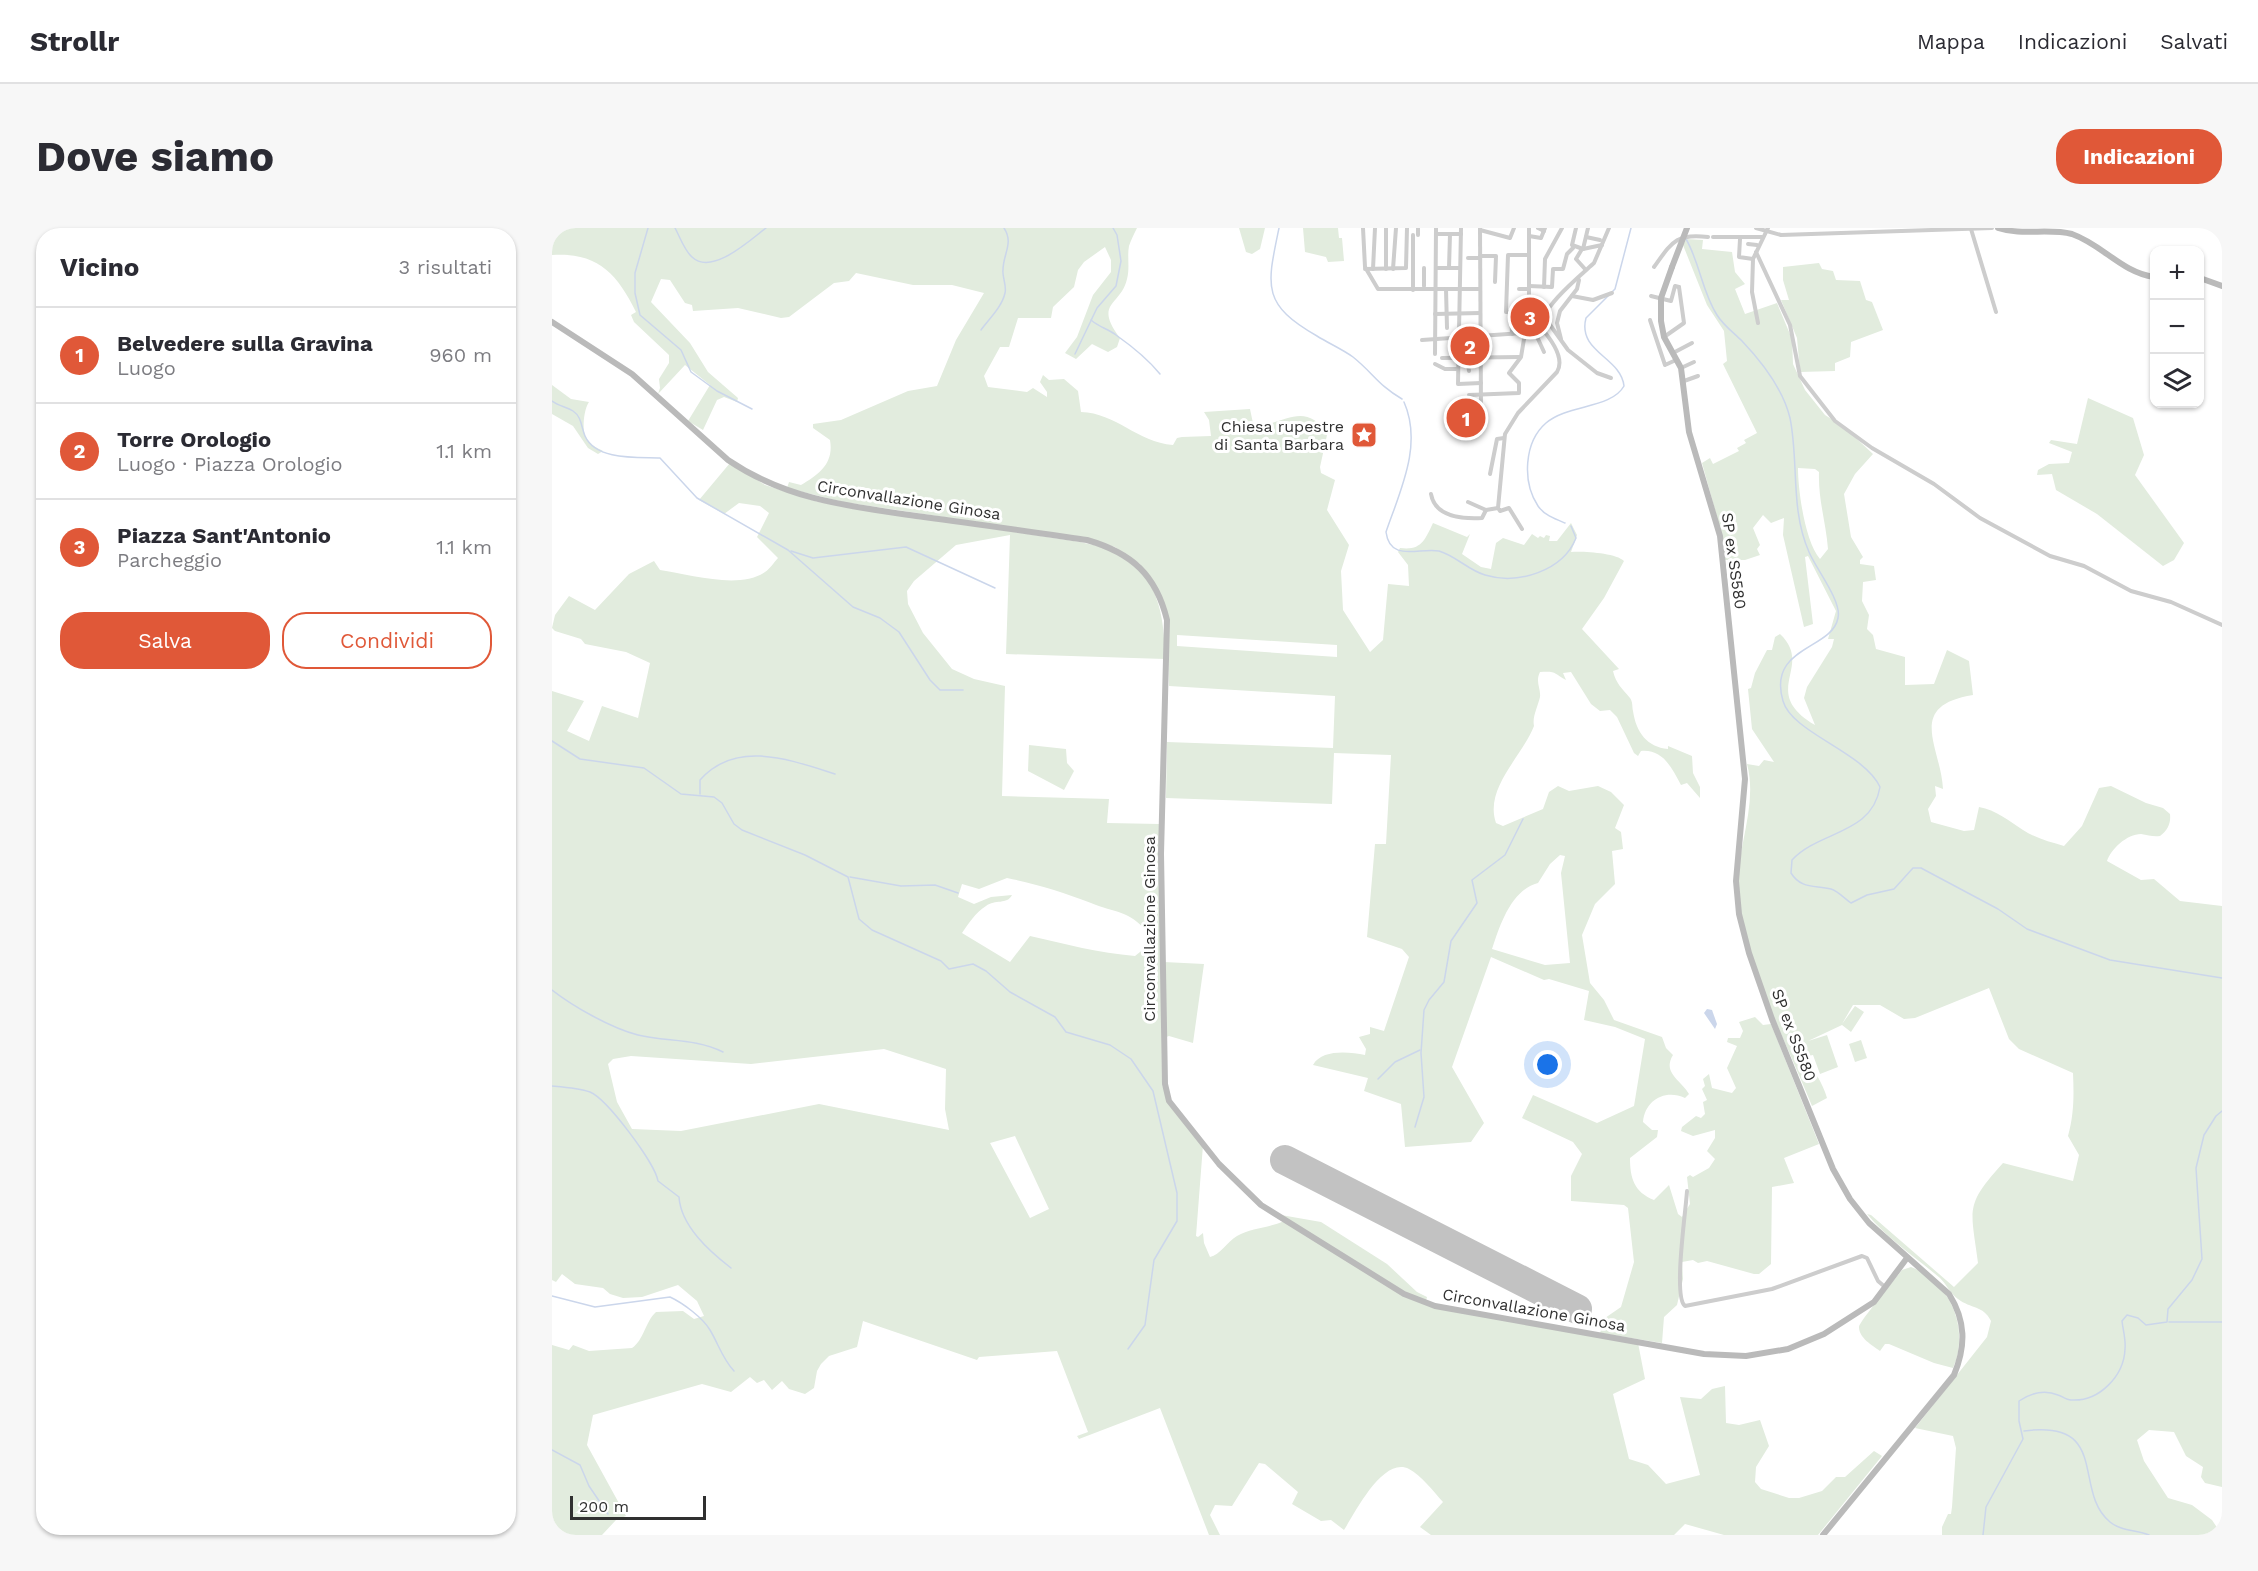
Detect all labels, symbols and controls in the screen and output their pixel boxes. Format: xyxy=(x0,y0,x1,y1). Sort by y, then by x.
text: Strollr xyxy=(30,25,119,58)
text: Mappa xyxy=(1917,29,1985,54)
text: Indicazioni xyxy=(2018,29,2127,54)
text: Salvati xyxy=(2160,29,2228,54)
button: Indicazioni xyxy=(2056,129,2222,184)
text: Dove siamo xyxy=(36,132,274,181)
map controls xyxy=(2150,246,2204,408)
button: + xyxy=(2150,246,2204,300)
text: Vicino xyxy=(60,252,139,282)
text: 3 risultati xyxy=(398,255,492,279)
pin: 3 xyxy=(1510,294,1550,340)
button: − xyxy=(2150,300,2204,354)
pin: 2 xyxy=(1450,324,1490,368)
text: Belvedere sulla Gravina xyxy=(117,331,373,356)
text: 1 xyxy=(75,343,84,367)
text: 960 m xyxy=(429,343,492,367)
button: layers xyxy=(2150,354,2204,408)
text: Luogo xyxy=(117,356,176,380)
pin: 1 xyxy=(1446,396,1486,441)
place label: Chiesa rupestre di Santa Barbara xyxy=(1214,417,1344,454)
place icon: Chiesa rupestre di Santa Barbara xyxy=(1349,420,1379,450)
text: Torre Orologio xyxy=(117,427,271,452)
text: 2 xyxy=(74,439,85,463)
text: 1.1 km xyxy=(436,439,492,463)
text: Luogo · Piazza Orologio xyxy=(117,452,343,476)
street label: Circonvallazione Ginosa xyxy=(816,476,1002,524)
street label: SP ex SS580 xyxy=(1718,511,1750,611)
text: Piazza Sant'Antonio xyxy=(117,523,331,548)
text: 3 xyxy=(74,535,85,559)
text: 1.1 km xyxy=(436,535,492,559)
text: Parcheggio xyxy=(117,548,222,572)
button: Salva xyxy=(60,612,270,669)
button: Condividi xyxy=(282,612,492,669)
street label: Circonvallazione Ginosa xyxy=(1140,836,1159,1022)
street label: SP ex SS580 xyxy=(1768,986,1820,1084)
your location xyxy=(1533,1050,1562,1079)
street label: Circonvallazione Ginosa xyxy=(1441,1285,1627,1335)
scale bar xyxy=(570,1493,706,1520)
text: 200 m xyxy=(579,1497,629,1516)

